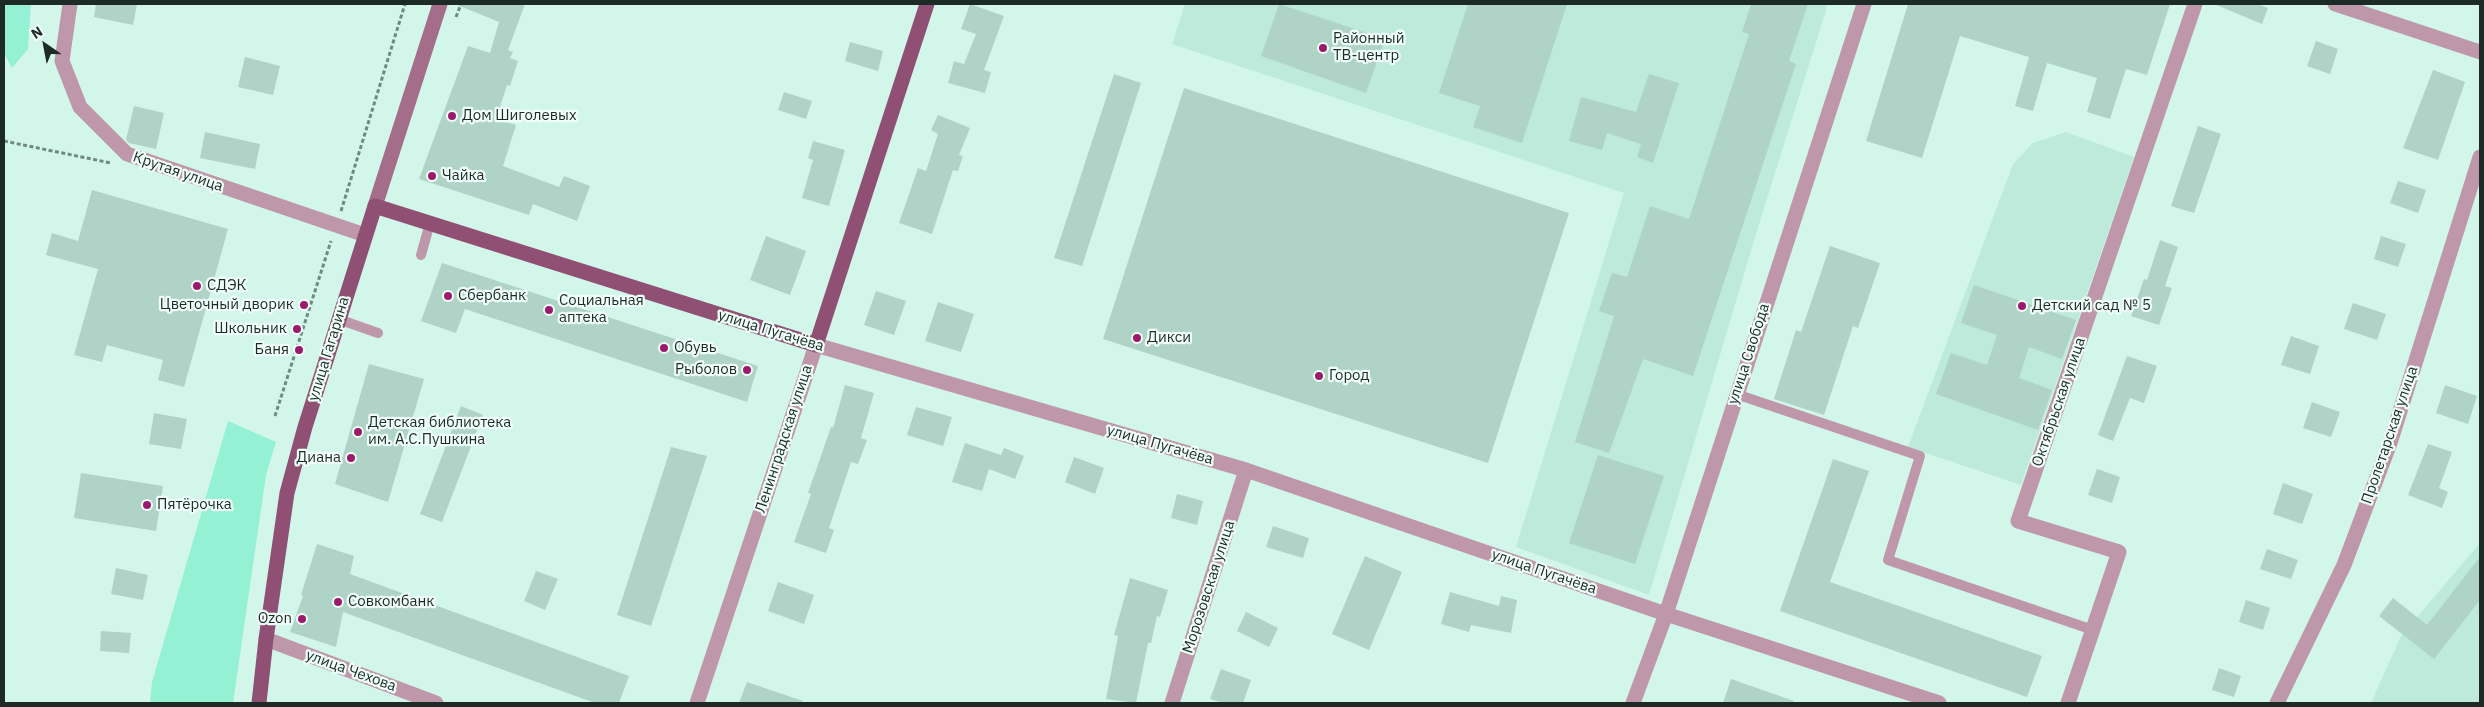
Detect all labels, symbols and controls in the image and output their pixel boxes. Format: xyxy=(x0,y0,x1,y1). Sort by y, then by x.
north arrow xyxy=(20,20,70,70)
text: N xyxy=(28,22,46,43)
place label: Районный ТВ-центр xyxy=(1333,30,1404,65)
marker: Районный ТВ-центр xyxy=(1317,42,1329,54)
place label: Дом Шиголевых xyxy=(462,107,576,125)
marker: Дом Шиголевых xyxy=(446,110,458,122)
street label: Крутая улица xyxy=(131,148,225,196)
place label: Чайка xyxy=(442,167,485,185)
marker: Чайка xyxy=(426,170,438,182)
place label: СДЭК xyxy=(207,277,247,295)
marker: СДЭК xyxy=(191,280,203,292)
place label: Сбербанк xyxy=(458,287,526,305)
marker: Сбербанк xyxy=(442,290,454,302)
place label: Социальная аптека xyxy=(559,292,644,327)
street label: улица Гагарина xyxy=(305,295,353,403)
place label: Цветочный дворик xyxy=(160,296,294,314)
place label: Детский сад № 5 xyxy=(2032,297,2151,315)
marker: Цветочный дворик xyxy=(298,299,310,311)
marker: Детский сад № 5 xyxy=(2016,300,2028,312)
street label: улица Свобода xyxy=(1724,301,1774,407)
marker: Социальная аптека xyxy=(543,304,555,316)
street label: улица Пугачёва xyxy=(716,306,826,356)
place label: Школьник xyxy=(214,320,287,338)
marker: Школьник xyxy=(291,323,303,335)
place label: Дикси xyxy=(1147,329,1191,347)
marker: Дикси xyxy=(1131,332,1143,344)
street label: Октябрьская улица xyxy=(2028,335,2090,469)
place label: Обувь xyxy=(674,339,717,357)
place label: Баня xyxy=(255,341,289,359)
marker: Обувь xyxy=(658,342,670,354)
marker: Баня xyxy=(293,344,305,356)
place label: Рыболов xyxy=(675,361,737,379)
street label: Ленинградская улица xyxy=(752,363,816,515)
marker: Рыболов xyxy=(741,364,753,376)
street label: Пролетарская улица xyxy=(2358,364,2422,506)
place label: Город xyxy=(1329,367,1369,385)
marker: Город xyxy=(1313,370,1325,382)
place label: Детская библиотека им. А.С.Пушкина xyxy=(368,414,511,449)
street label: улица Пугачёва xyxy=(1105,421,1215,469)
marker: Детская библиотека им. А.С.Пушкина xyxy=(352,426,364,438)
place label: Диана xyxy=(296,449,341,467)
marker: Диана xyxy=(345,452,357,464)
place label: Пятёрочка xyxy=(157,496,232,514)
marker: Пятёрочка xyxy=(141,499,153,511)
street label: Морозовская улица xyxy=(1179,518,1239,656)
street label: улица Пугачёва xyxy=(1489,546,1599,598)
place label: Совкомбанк xyxy=(348,593,434,611)
marker: Совкомбанк xyxy=(332,596,344,608)
place label: Ozon xyxy=(258,610,292,628)
marker: Ozon xyxy=(296,613,308,625)
street label: улица Чехова xyxy=(303,646,399,696)

